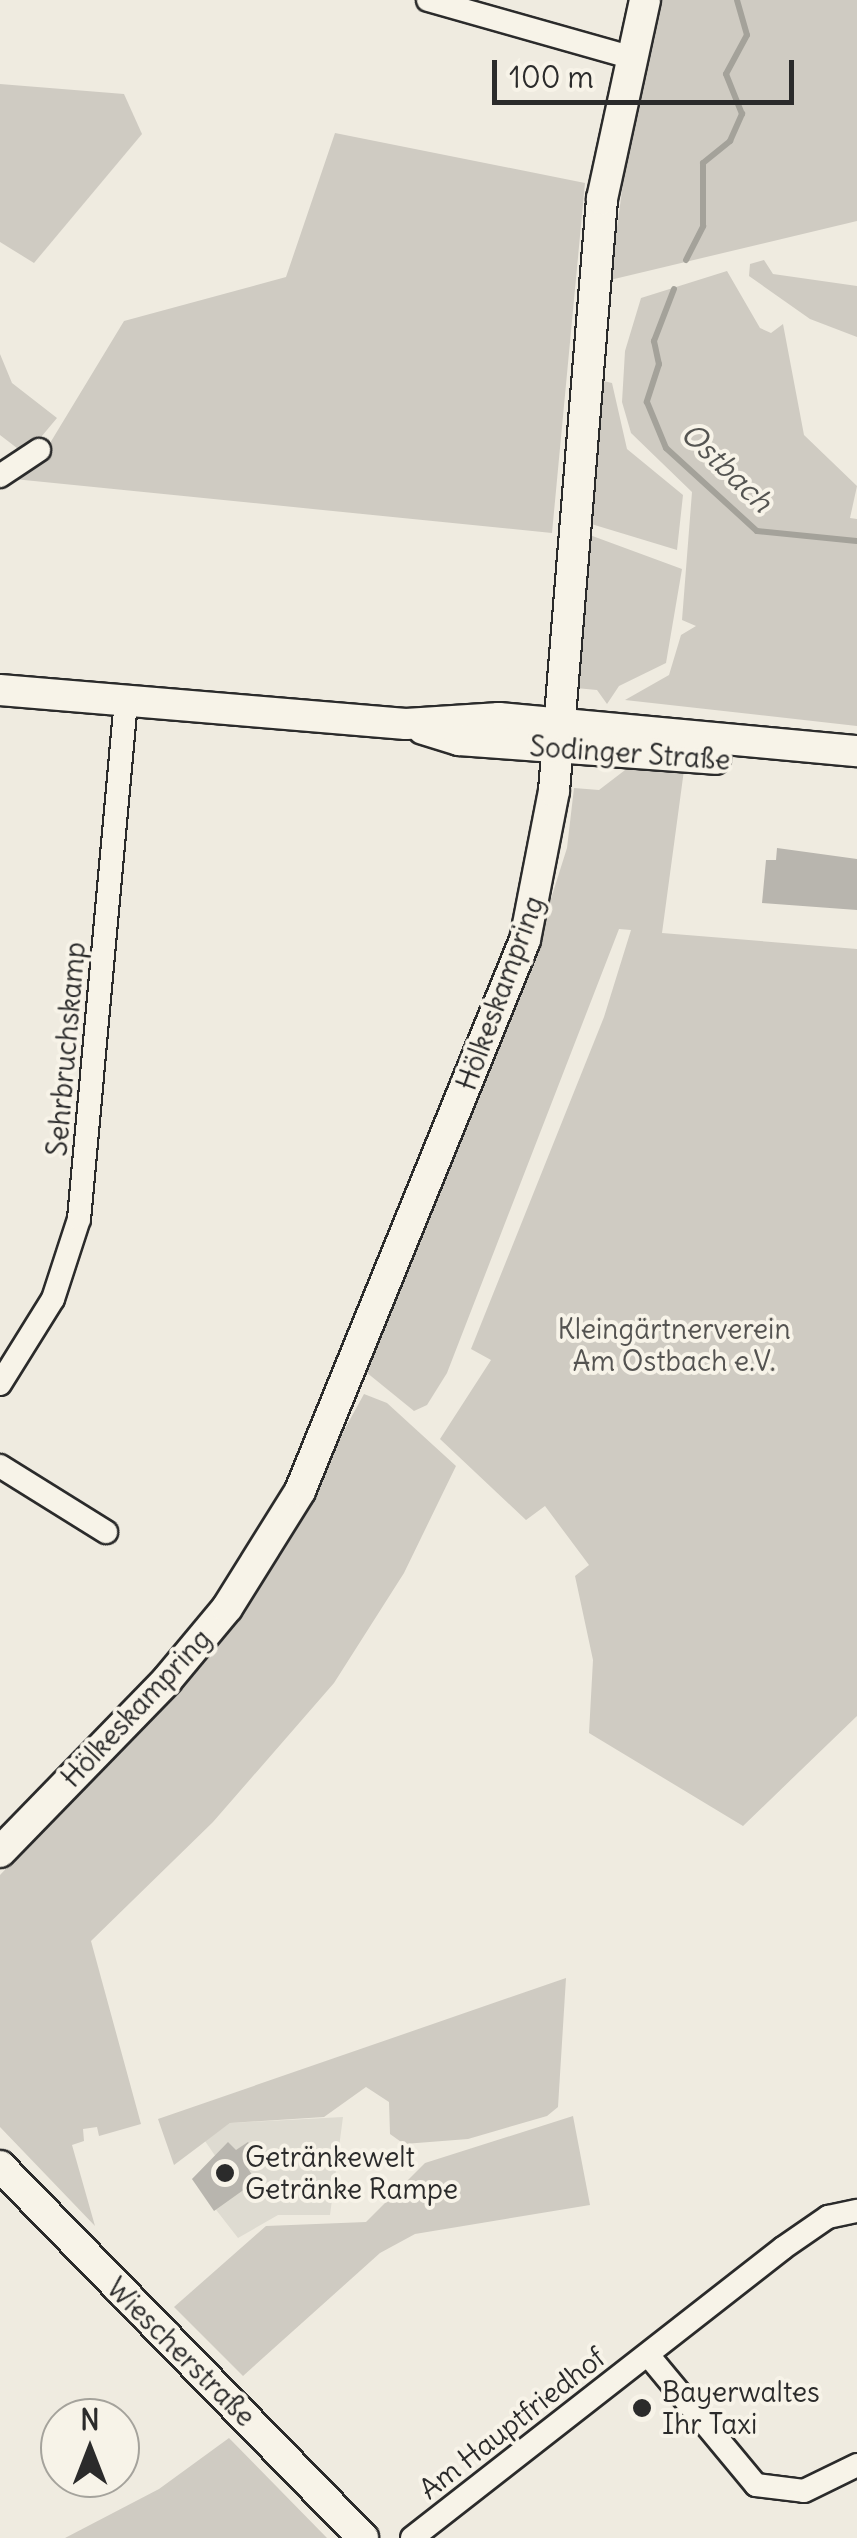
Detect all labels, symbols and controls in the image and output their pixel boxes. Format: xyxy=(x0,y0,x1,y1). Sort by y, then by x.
scale bar xyxy=(497,40,800,102)
text: 100 m xyxy=(509,58,594,96)
water label: Ostbach xyxy=(674,415,780,519)
street label: Sodinger Straße xyxy=(529,729,731,777)
street label: Hölkeskampring xyxy=(449,891,551,1095)
street label: Sehrbruchskamp xyxy=(40,940,92,1158)
park label: Kleingärtnerverein Am Ostbach e.V. xyxy=(557,1312,791,1378)
street label: Hölkeskampring xyxy=(54,1622,218,1794)
place label: Getränkewelt Getränke Rampe xyxy=(245,2140,458,2206)
marker: Getränkewelt Getränke Rampe xyxy=(214,2162,236,2184)
street label: Wiescherstraße xyxy=(100,2271,262,2433)
street label: Am Hauptfriedhof xyxy=(413,2340,611,2506)
place label: Bayerwaltes Ihr Taxi xyxy=(662,2375,820,2441)
marker: Bayerwaltes Ihr Taxi xyxy=(631,2397,653,2419)
north arrow xyxy=(40,2398,140,2498)
text: N xyxy=(80,2402,100,2438)

